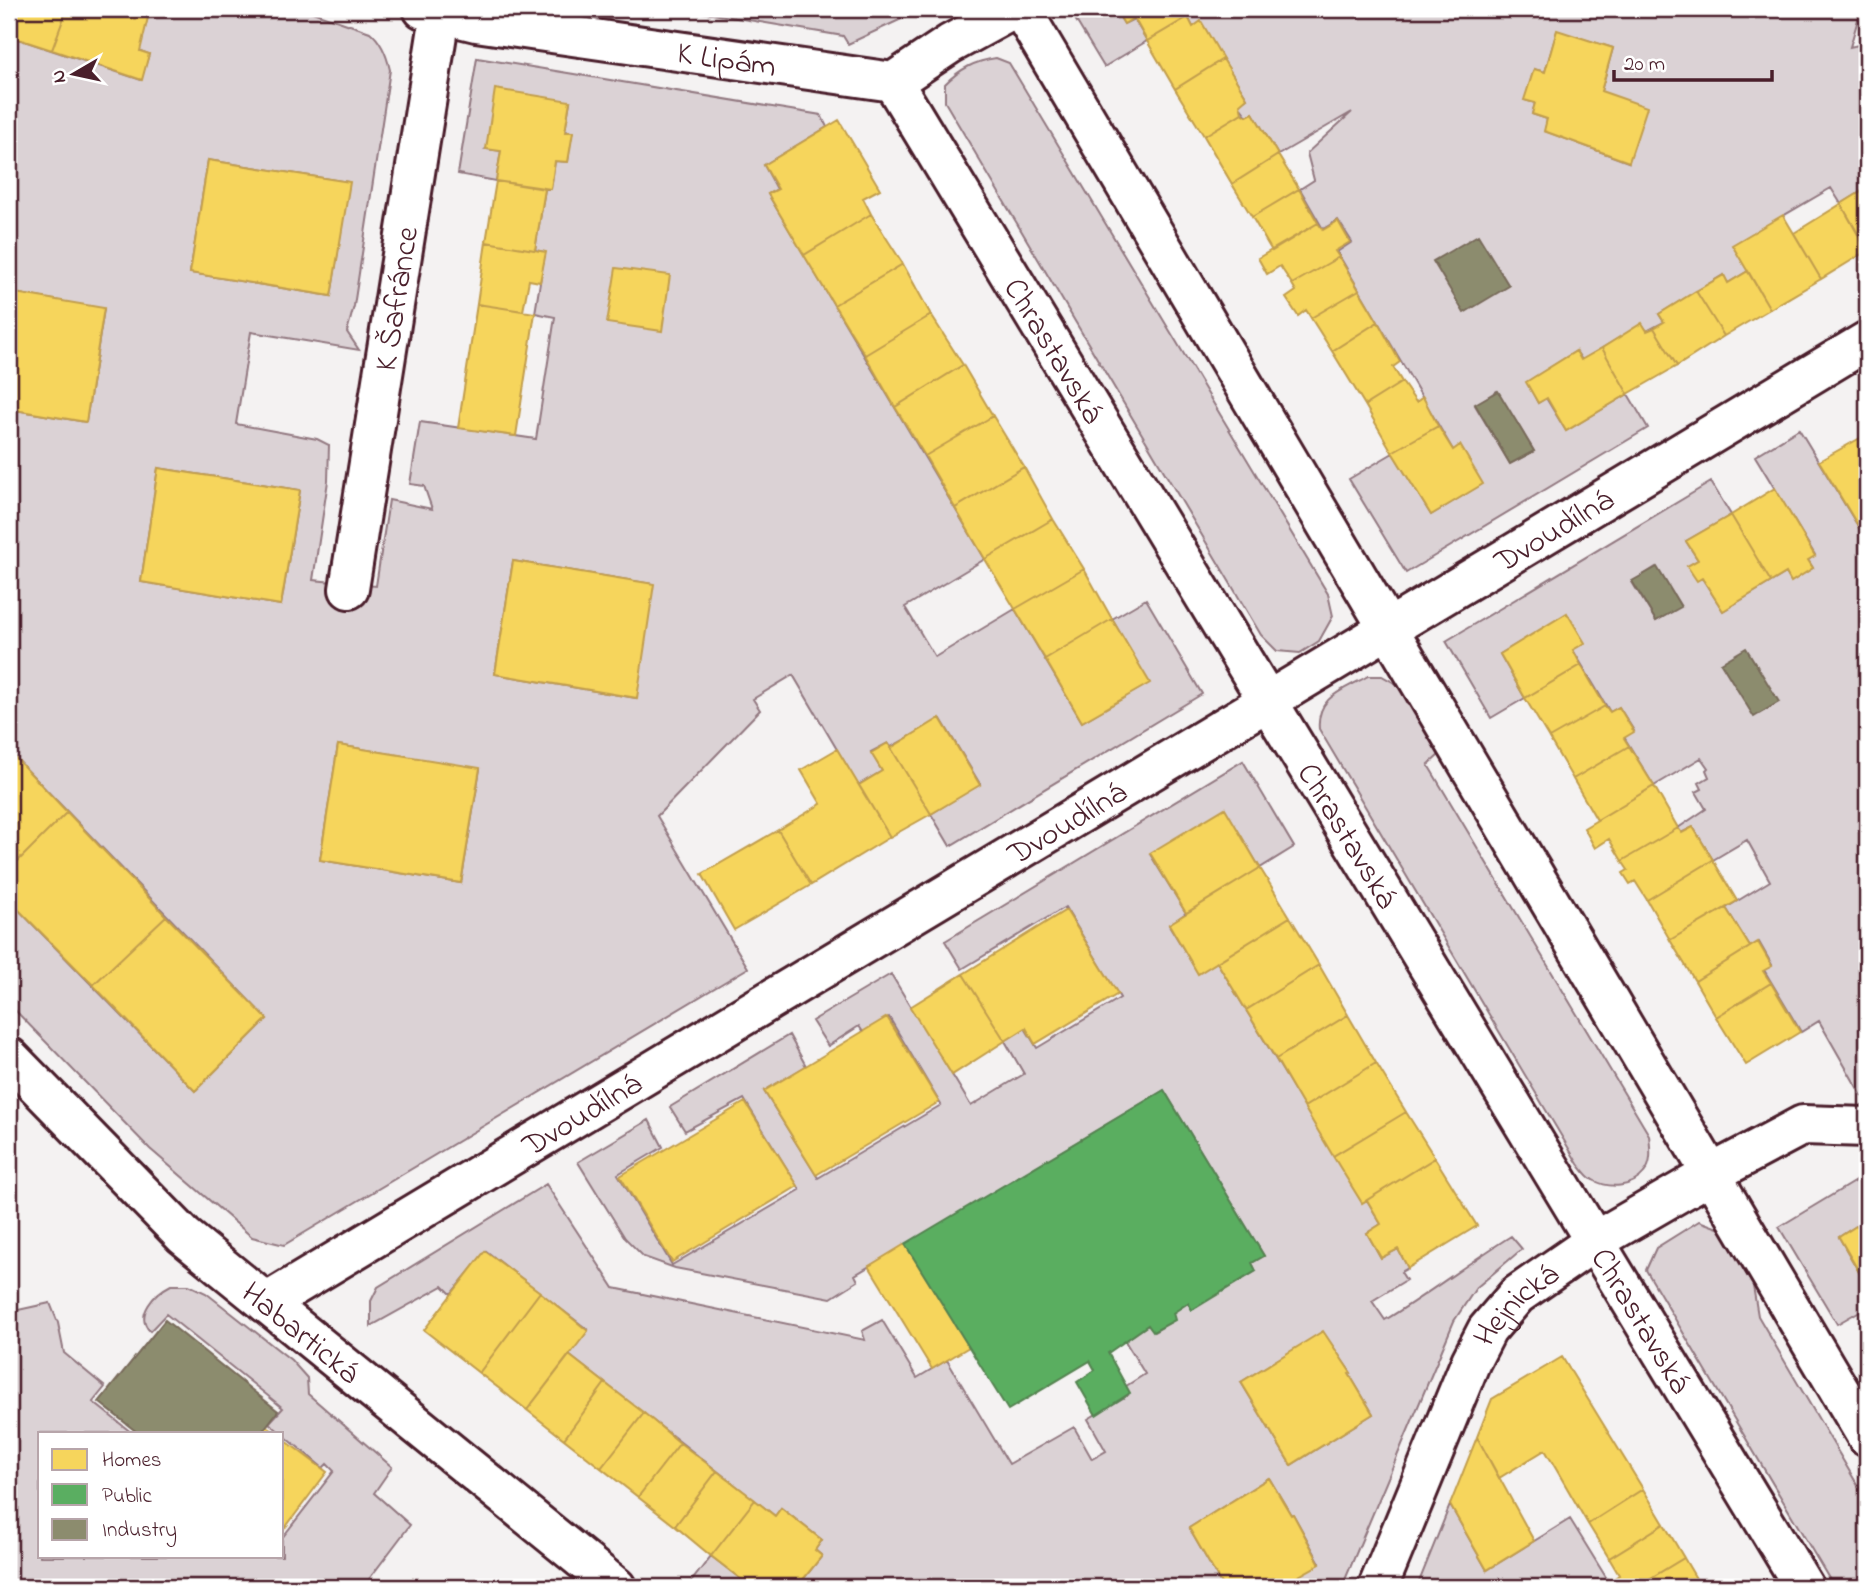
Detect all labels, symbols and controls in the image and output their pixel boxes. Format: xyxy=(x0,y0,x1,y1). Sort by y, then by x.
street label: K Lipám xyxy=(674,31,779,92)
north arrow xyxy=(38,38,108,108)
scale bar xyxy=(1614,38,1771,82)
text: 20 m xyxy=(1624,50,1665,80)
text: N xyxy=(45,68,74,85)
street label: K Šafránce xyxy=(364,223,433,375)
street label: Chrastavská xyxy=(990,270,1114,434)
street label: Dvoudílná xyxy=(1486,478,1624,587)
street label: Chrastavská xyxy=(1283,755,1408,919)
street label: Dvoudílná xyxy=(999,771,1137,880)
street label: Dvoudílná xyxy=(514,1062,652,1171)
street label: Chrastavská xyxy=(1577,1240,1702,1404)
street label: Hejnická xyxy=(1463,1253,1570,1355)
street label: Habartická xyxy=(230,1272,369,1397)
legend xyxy=(38,1432,284,1558)
text: Homes xyxy=(102,1446,162,1476)
text: Public xyxy=(102,1482,153,1512)
text: Industry xyxy=(102,1516,177,1548)

